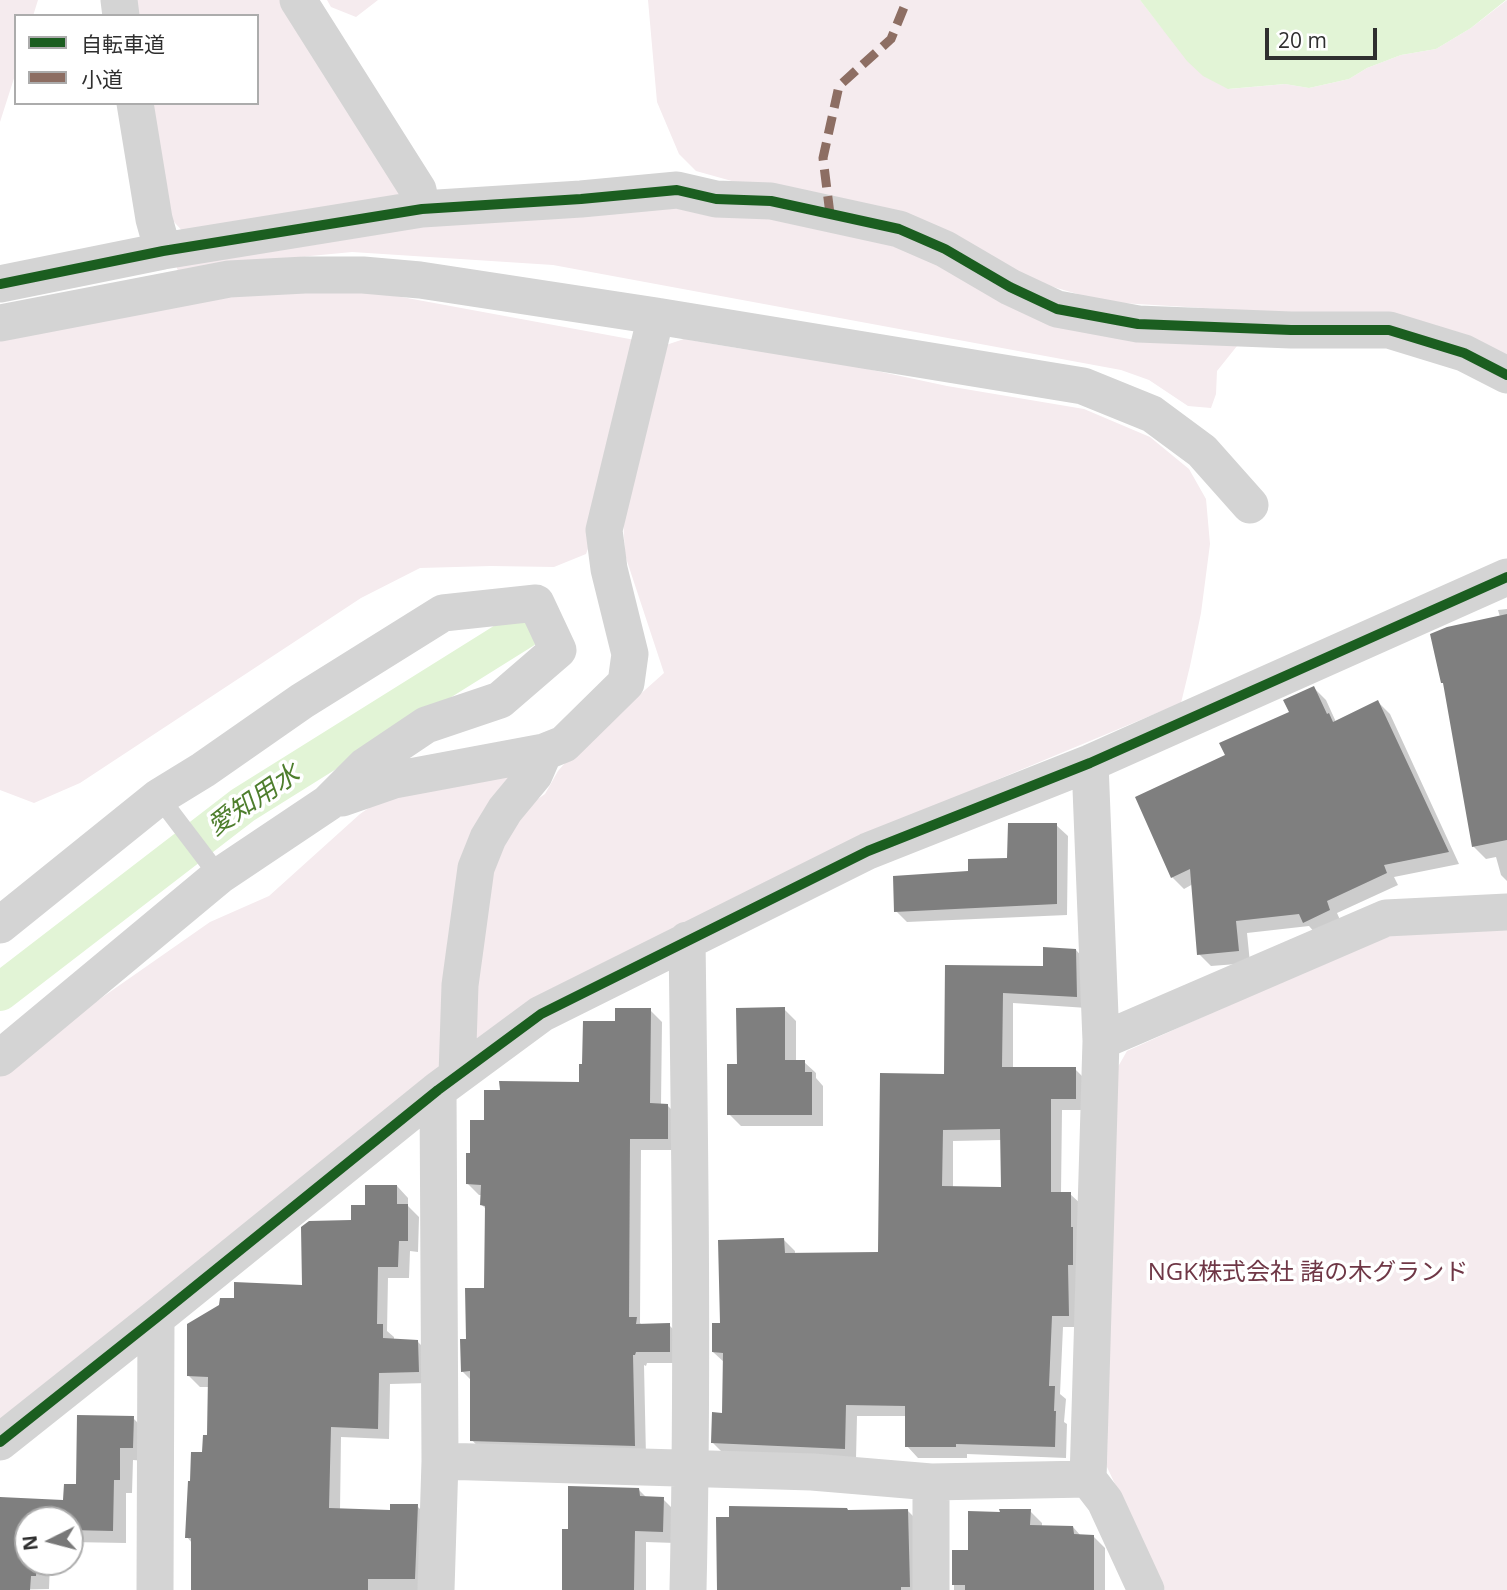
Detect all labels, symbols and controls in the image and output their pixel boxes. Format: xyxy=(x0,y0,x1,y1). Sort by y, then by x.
legend xyxy=(14,14,259,105)
scale bar xyxy=(1269,14,1381,58)
text: 20 m xyxy=(1278,26,1327,54)
text: 自転車道 xyxy=(81,30,165,58)
text: 小道 xyxy=(81,65,123,93)
water label: 愛知用水 xyxy=(202,759,306,843)
park label: NGK株式会社 諸の木グランド xyxy=(1148,1259,1468,1287)
north arrow xyxy=(14,1506,84,1576)
text: N xyxy=(16,1534,44,1552)

